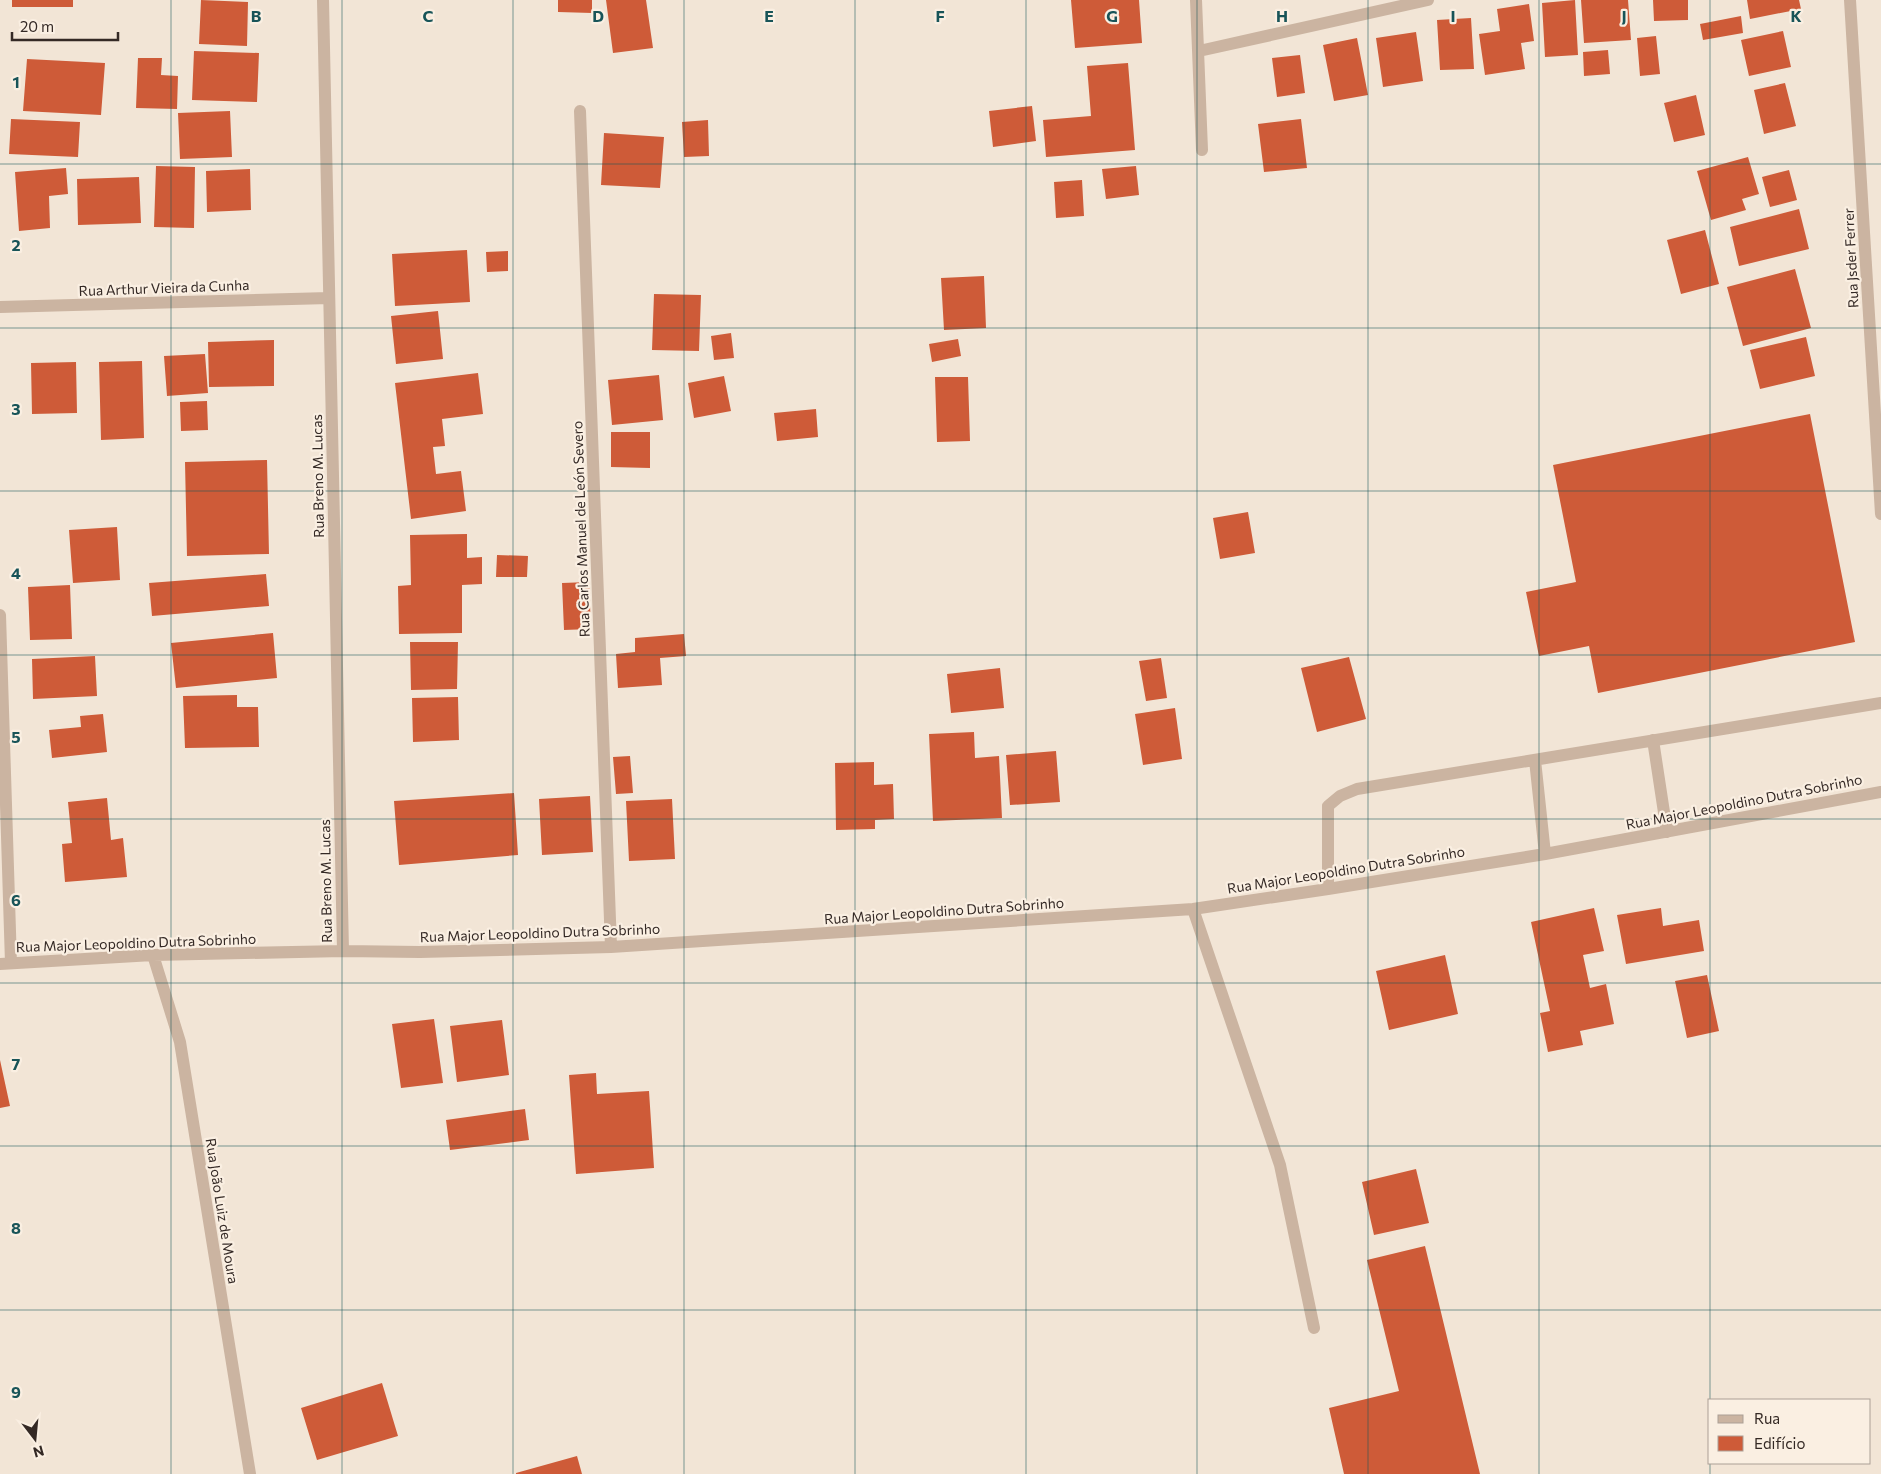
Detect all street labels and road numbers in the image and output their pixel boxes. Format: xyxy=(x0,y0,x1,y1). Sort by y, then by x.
street label: Rua Jsder Ferrer xyxy=(1839,207,1862,309)
street label: Rua Arthur Vieira da Cunha xyxy=(78,276,250,299)
street label: Rua Breno M. Lucas xyxy=(308,414,327,538)
street label: Rua Carlos Manuel de León Severo xyxy=(568,420,593,638)
street label: Rua Major Leopoldino Dutra Sobrinho xyxy=(1624,770,1864,833)
street label: Rua Breno M. Lucas xyxy=(316,819,335,943)
street label: Rua Major Leopoldino Dutra Sobrinho xyxy=(1226,842,1466,897)
street label: Rua Major Leopoldino Dutra Sobrinho xyxy=(823,894,1064,927)
street label: Rua Major Leopoldino Dutra Sobrinho xyxy=(420,920,660,945)
street label: Rua Major Leopoldino Dutra Sobrinho xyxy=(16,930,256,955)
street label: Rua João Luiz de Moura xyxy=(203,1137,242,1285)

